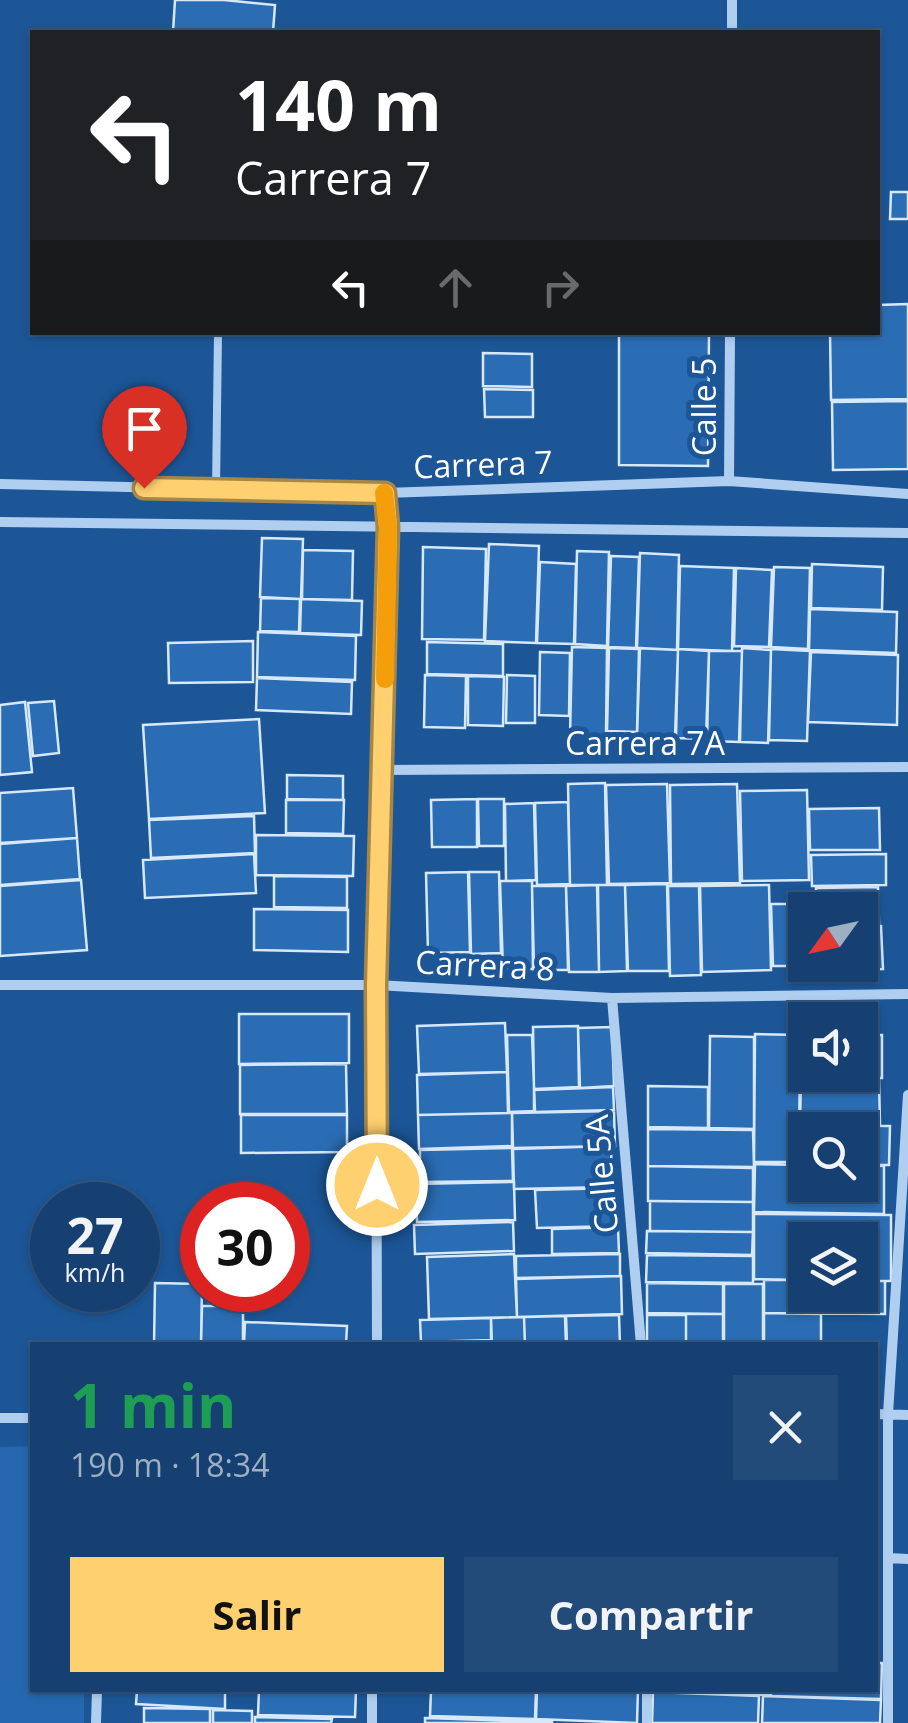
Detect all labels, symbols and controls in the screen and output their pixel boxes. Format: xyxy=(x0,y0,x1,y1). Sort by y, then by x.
text: 140 m xyxy=(235,56,442,152)
icon: left xyxy=(70,70,200,200)
text: Carrera 7 xyxy=(235,147,431,208)
icon: left xyxy=(323,260,378,315)
icon: ahead xyxy=(428,260,483,315)
icon: right xyxy=(533,260,588,315)
street label: Calle 5 xyxy=(682,358,725,456)
pin xyxy=(102,386,187,489)
icon: arrive xyxy=(117,401,172,456)
street label: Carrera 7 xyxy=(412,440,553,487)
street label: Carrera 7A xyxy=(565,721,726,764)
north arrow xyxy=(788,892,878,982)
map controls xyxy=(788,892,878,1312)
street label: Carrera 8 xyxy=(414,939,556,990)
button: sound xyxy=(788,1002,878,1092)
street label: Calle 5A xyxy=(574,1112,627,1235)
button: search xyxy=(788,1112,878,1202)
position arrow xyxy=(325,1133,429,1237)
speed limit sign: 30 xyxy=(180,1182,310,1312)
text: 27 xyxy=(66,1201,124,1269)
button: layers xyxy=(788,1222,878,1312)
text: km/h xyxy=(65,1255,125,1289)
text: 1 min xyxy=(70,1364,237,1446)
button: close xyxy=(733,1375,838,1480)
text: 190 m · 18:34 xyxy=(70,1443,269,1486)
button: Salir xyxy=(70,1557,444,1672)
button: Compartir xyxy=(464,1557,838,1672)

